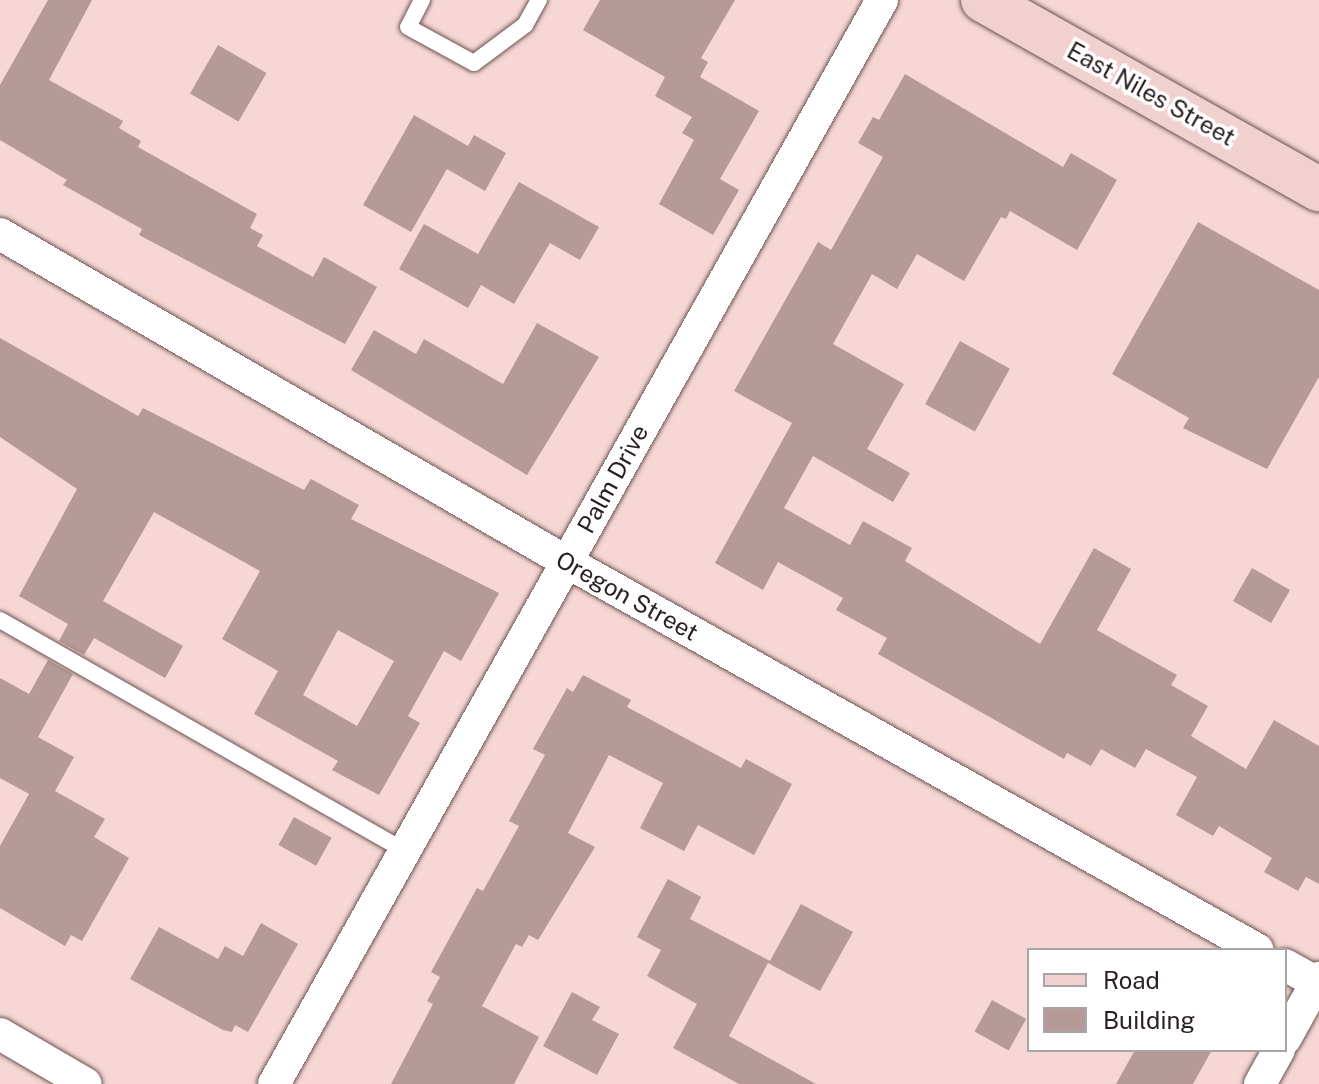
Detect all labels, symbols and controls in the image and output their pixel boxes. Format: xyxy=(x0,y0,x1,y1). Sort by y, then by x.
street label: East Niles Street xyxy=(1062,36,1240,152)
street label: Palm Drive xyxy=(571,420,655,538)
street label: Oregon Street xyxy=(551,545,703,647)
legend xyxy=(1027,948,1287,1052)
text: Road xyxy=(1103,966,1160,994)
text: Building xyxy=(1103,1006,1195,1034)

